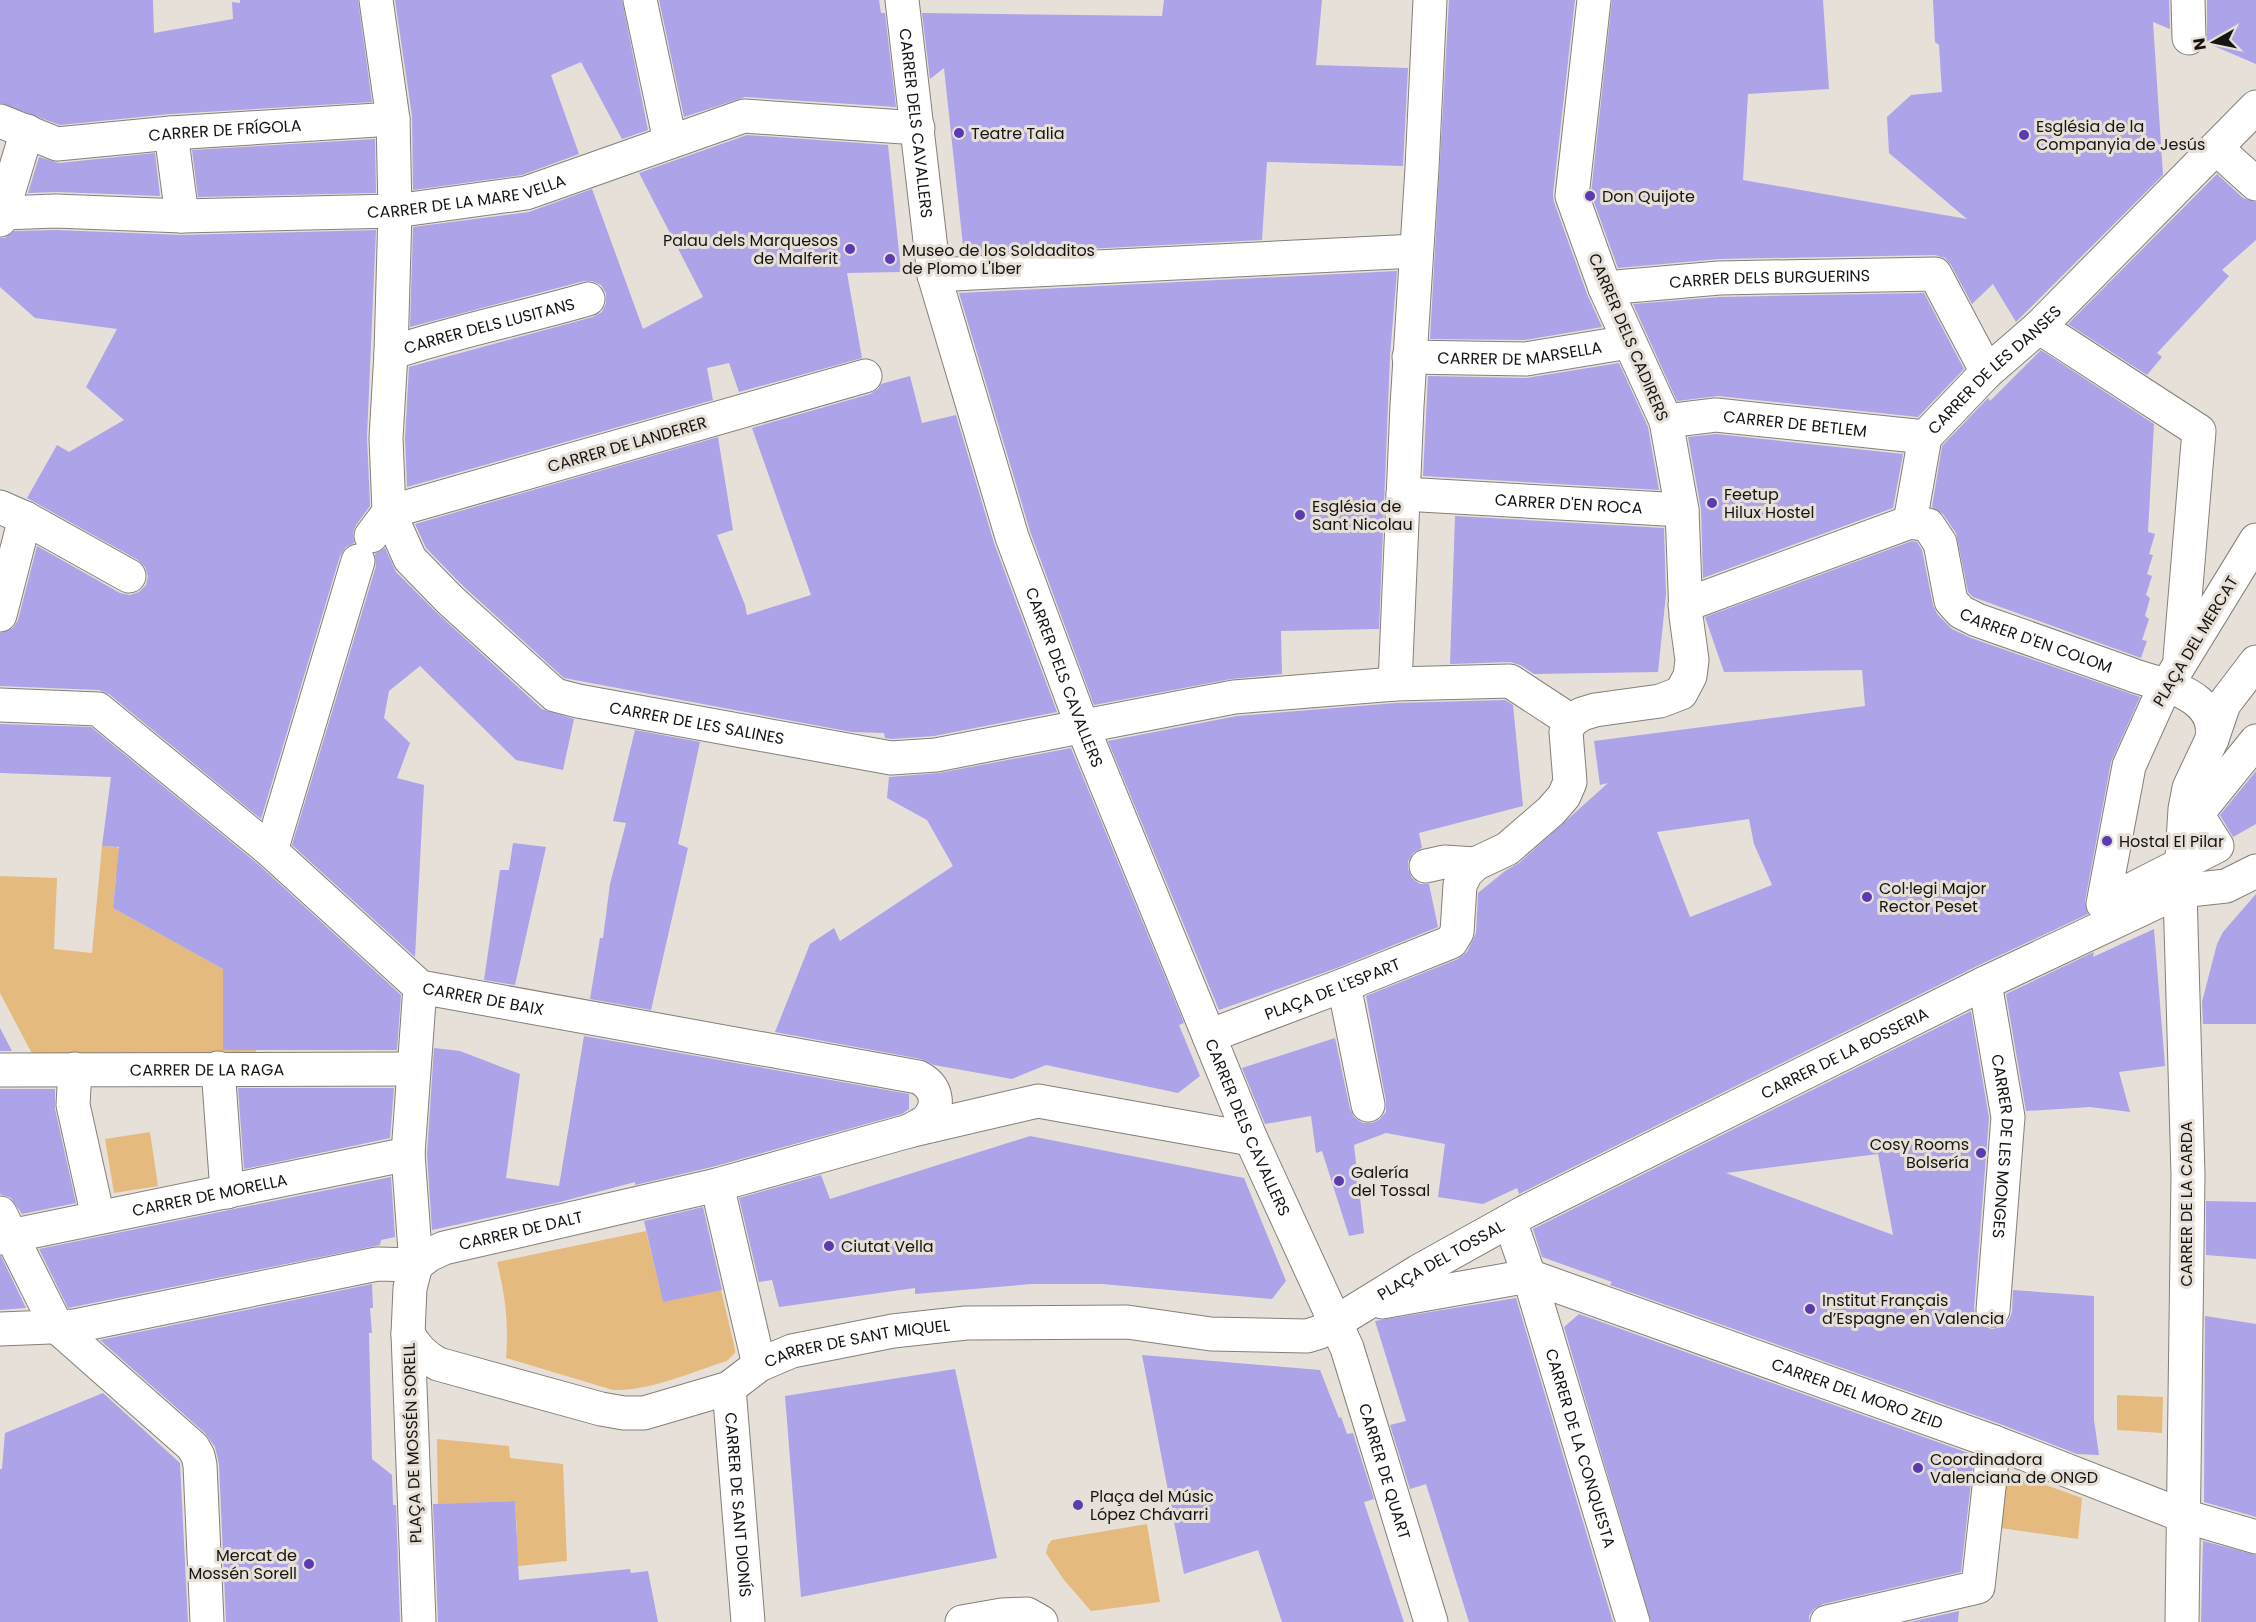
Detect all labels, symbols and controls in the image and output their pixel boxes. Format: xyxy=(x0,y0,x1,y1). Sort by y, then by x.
north arrow xyxy=(2184,12,2244,72)
street label: CARRER DELS CAVALLERS xyxy=(893,27,938,219)
text: N xyxy=(2187,37,2212,52)
street label: CARRER DE FRÍGOLA xyxy=(147,114,302,147)
place label: Església de la Companyia de Jesús xyxy=(2036,115,2205,156)
place label: Teatre Talia xyxy=(971,122,1065,145)
marker: Teatre Talia xyxy=(952,126,966,140)
marker: Església de la Companyia de Jesús xyxy=(2017,128,2031,142)
street label: CARRER DE LA MARE VELLA xyxy=(367,169,569,224)
place label: Don Quijote xyxy=(1602,185,1695,208)
marker: Don Quijote xyxy=(1583,189,1597,203)
place label: Palau dels Marquesos de Malferit xyxy=(663,229,838,270)
place label: Museo de los Soldaditos de Plomo L'Iber xyxy=(902,239,1095,280)
marker: Palau dels Marquesos de Malferit xyxy=(843,242,857,256)
street label: CARRER DELS CADIRERS xyxy=(1583,250,1674,425)
marker: Museo de los Soldaditos de Plomo L'Iber xyxy=(883,252,897,266)
street label: CARRER DELS BURGUERINS xyxy=(1668,264,1870,294)
street label: CARRER DELS LUSITANS xyxy=(401,292,578,360)
street label: CARRER DE LES DANSES xyxy=(1922,300,2067,440)
street label: CARRER DE MARSELLA xyxy=(1437,336,1604,371)
street label: CARRER DE BETLEM xyxy=(1722,405,1868,443)
street label: CARRER DE LANDERER xyxy=(545,411,709,478)
place label: Feetup Hilux Hostel xyxy=(1724,483,1814,524)
street label: CARRER D'EN ROCA xyxy=(1494,488,1643,520)
place label: Església de Sant Nicolau xyxy=(1312,495,1413,536)
marker: Feetup Hilux Hostel xyxy=(1705,496,1719,510)
marker: Església de Sant Nicolau xyxy=(1293,508,1307,522)
street label: PLAÇA DEL MERCAT xyxy=(2147,571,2244,711)
street label: CARRER DELS CAVALLERS xyxy=(1020,584,1109,771)
street label: CARRER D'EN COLOM xyxy=(1956,602,2115,679)
street label: CARRER DE LES SALINES xyxy=(607,696,786,750)
place label: Hostal El Pilar xyxy=(2119,830,2224,853)
marker: Hostal El Pilar xyxy=(2100,834,2114,848)
place label: Col·legi Major Rector Peset xyxy=(1879,877,1987,918)
marker: Col·legi Major Rector Peset xyxy=(1860,890,1874,904)
street label: PLAÇA DE L'ESPART xyxy=(1261,952,1404,1026)
street label: CARRER DE BAIX xyxy=(421,977,546,1021)
street label: CARRER DE LA BOSSERIA xyxy=(1757,1002,1933,1105)
street label: CARRER DELS CAVALLERS xyxy=(1199,1035,1296,1220)
street label: CARRER DE LES MONGES xyxy=(1985,1053,2019,1239)
street label: CARRER DE LA RAGA xyxy=(130,1058,284,1082)
street label: CARRER DE LA CARDA xyxy=(2175,1121,2198,1287)
place label: Cosy Rooms Bolsería xyxy=(1870,1133,1969,1174)
marker: Cosy Rooms Bolsería xyxy=(1974,1146,1988,1160)
place label: Galería del Tossal xyxy=(1351,1161,1430,1202)
street label: CARRER DE MORELLA xyxy=(130,1168,289,1222)
marker: Galería del Tossal xyxy=(1332,1174,1346,1188)
street label: CARRER DE DALT xyxy=(457,1205,585,1256)
street label: PLAÇA DEL TOSSAL xyxy=(1373,1215,1508,1306)
place label: Ciutat Vella xyxy=(841,1235,934,1258)
marker: Ciutat Vella xyxy=(822,1239,836,1253)
place label: Institut Français d’Espagne en Valencia xyxy=(1822,1289,2004,1330)
marker: Institut Français d’Espagne en Valencia xyxy=(1803,1302,1817,1316)
street label: CARRER DE SANT MIQUEL xyxy=(761,1314,951,1374)
street label: PLAÇA DE MOSSÉN SORELL xyxy=(398,1342,427,1544)
street label: CARRER DE LA CONQUESTA xyxy=(1539,1346,1621,1551)
street label: CARRER DEL MORO ZEID xyxy=(1768,1353,1946,1435)
street label: CARRER DE QUART xyxy=(1353,1401,1416,1543)
street label: CARRER DE SANT DIONÍS xyxy=(719,1411,757,1598)
place label: Coordinadora Valenciana de ONGD xyxy=(1930,1448,2098,1489)
marker: Coordinadora Valenciana de ONGD xyxy=(1911,1461,1925,1475)
place label: Plaça del Músic López Chávarri xyxy=(1090,1485,1214,1526)
marker: Plaça del Músic López Chávarri xyxy=(1071,1498,1085,1512)
place label: Mercat de Mossén Sorell xyxy=(188,1544,297,1585)
marker: Mercat de Mossén Sorell xyxy=(302,1557,316,1571)

